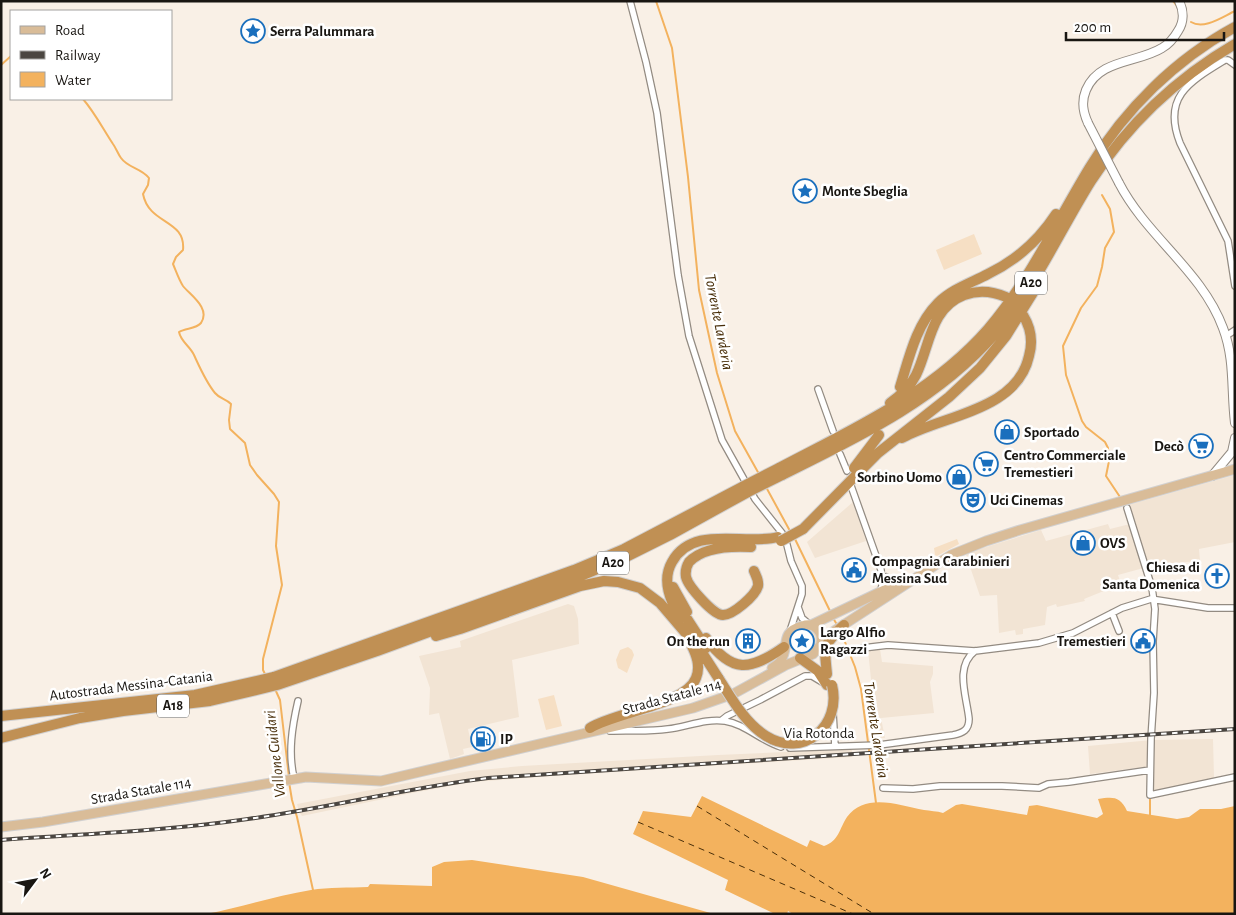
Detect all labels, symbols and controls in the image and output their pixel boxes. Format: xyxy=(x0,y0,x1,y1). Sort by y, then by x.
legend xyxy=(10,10,172,100)
scale bar xyxy=(1066,10,1224,42)
place icon: Serra Palummara xyxy=(240,18,266,44)
text: 200 m xyxy=(1074,20,1111,35)
text: Road xyxy=(55,23,85,38)
place label: Serra Palummara xyxy=(270,24,374,39)
text: Railway xyxy=(55,48,101,63)
text: Water xyxy=(55,73,91,88)
place icon: Monte Sbeglia xyxy=(792,178,818,204)
place label: Monte Sbeglia xyxy=(822,184,908,199)
road number: A20 xyxy=(1015,272,1047,294)
water label: Torrente Larderia xyxy=(702,273,736,371)
shop icon: Sportado xyxy=(994,419,1020,445)
place label: Sportado xyxy=(1024,425,1079,440)
supermarket icon: Decò xyxy=(1188,433,1214,459)
place label: Decò xyxy=(1154,439,1184,454)
place label: Centro Commerciale Tremestieri xyxy=(1004,448,1126,480)
supermarket icon: Centro Commerciale Tremestieri xyxy=(973,451,999,477)
shop icon: Sorbino Uomo xyxy=(946,464,972,490)
place label: Sorbino Uomo xyxy=(857,470,942,485)
theatre icon: Uci Cinemas xyxy=(960,487,986,513)
place label: Uci Cinemas xyxy=(990,493,1063,508)
shop icon: OVS xyxy=(1070,530,1096,556)
place label: OVS xyxy=(1100,536,1125,551)
road number: A20 xyxy=(597,552,629,574)
place label: Compagnia Carabinieri Messina Sud xyxy=(872,554,1010,586)
public building icon: Compagnia Carabinieri Messina Sud xyxy=(841,557,867,583)
place label: Chiesa di Santa Domenica xyxy=(1102,560,1200,592)
church icon: Chiesa di Santa Domenica xyxy=(1204,563,1230,589)
place label: Largo Alfio Ragazzi xyxy=(820,625,885,657)
building icon: On the run xyxy=(735,628,761,654)
place icon: Largo Alfio Ragazzi xyxy=(789,628,815,654)
public building icon: Tremestieri xyxy=(1130,628,1156,654)
place label: On the run xyxy=(667,634,730,649)
place label: Tremestieri xyxy=(1057,634,1126,649)
street label: Autostrada Messina-Catania xyxy=(49,669,213,703)
street label: Strada Statale 114 xyxy=(621,677,723,717)
water label: Torrente Larderia xyxy=(860,681,892,779)
road number: A18 xyxy=(157,694,189,718)
water label: Vallone Guidari xyxy=(262,709,288,799)
fuel station icon: IP xyxy=(470,726,496,752)
street label: Via Rotonda xyxy=(784,726,855,741)
place label: IP xyxy=(500,732,513,747)
street label: Strada Statale 114 xyxy=(90,775,192,807)
north arrow xyxy=(10,855,60,905)
text: N xyxy=(37,866,54,881)

